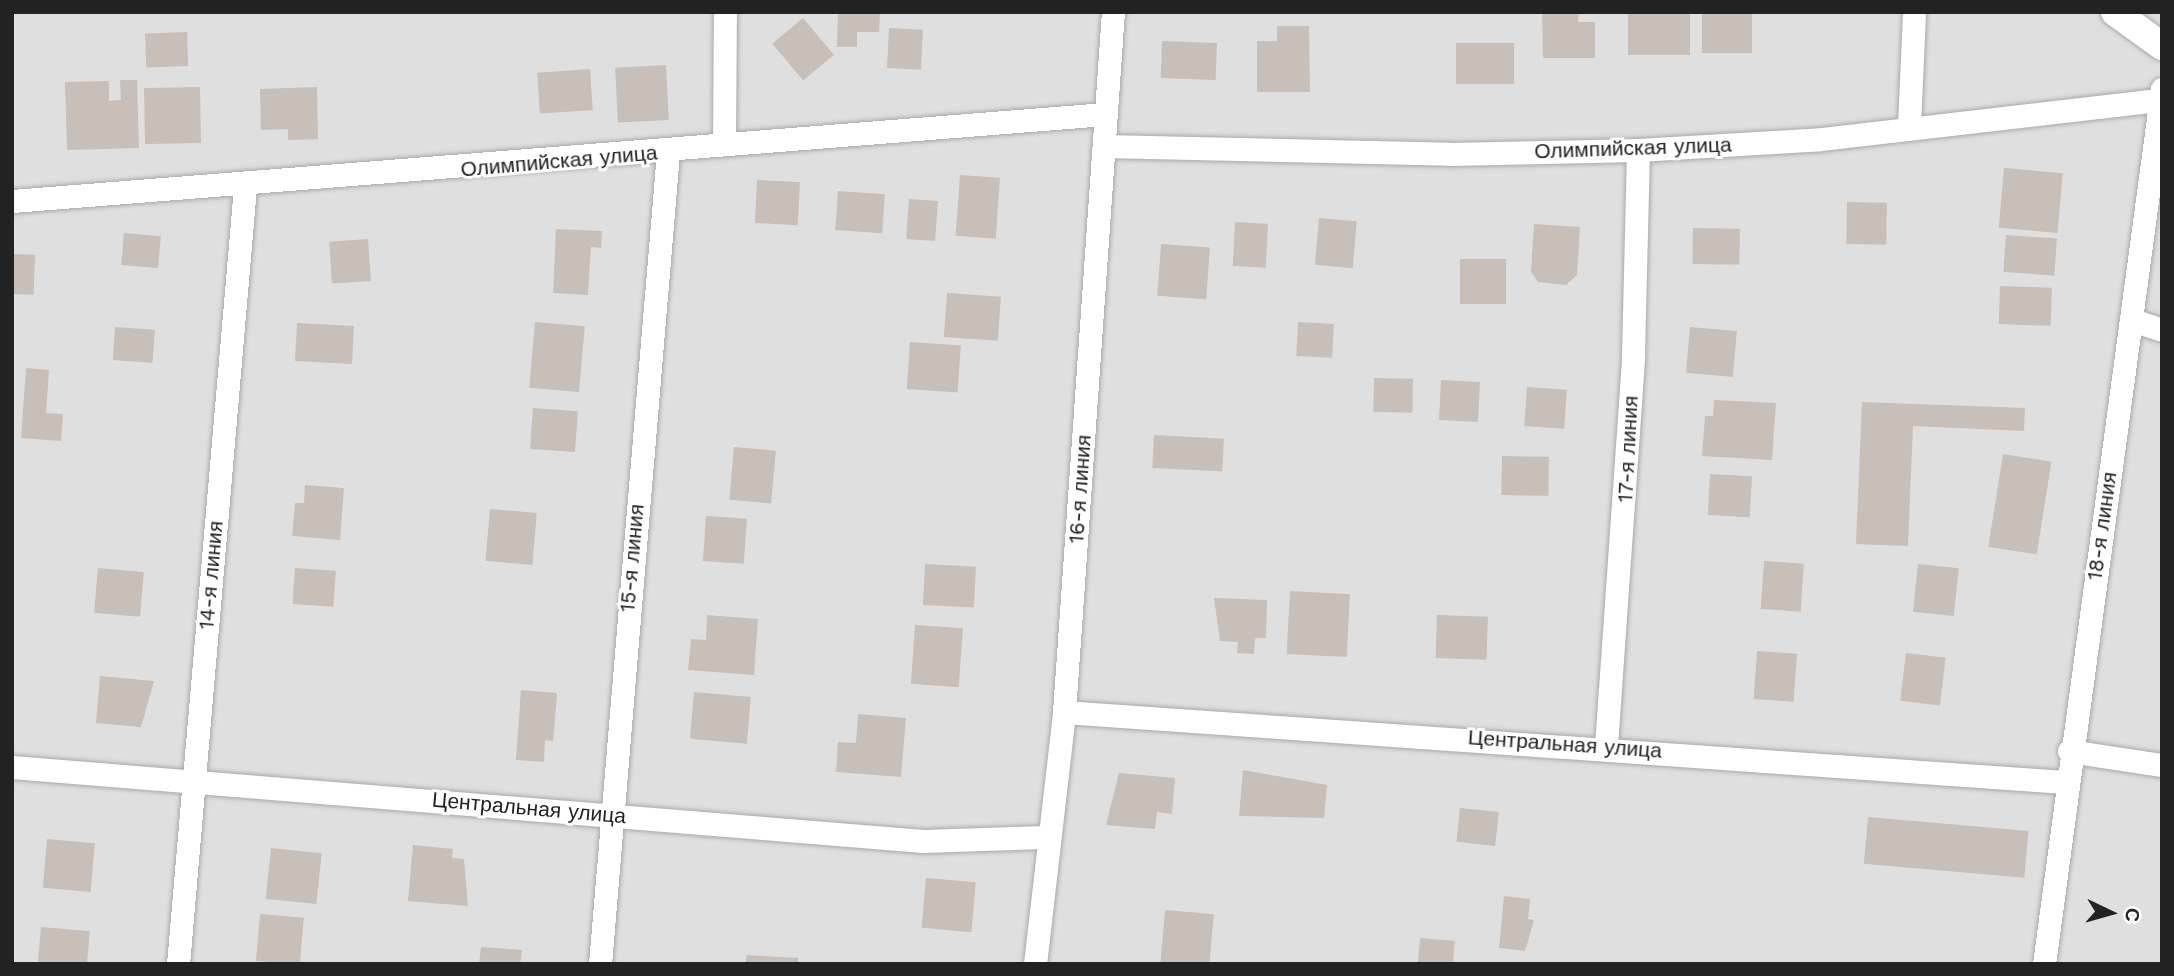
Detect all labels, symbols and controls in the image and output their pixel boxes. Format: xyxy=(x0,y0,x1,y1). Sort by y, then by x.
street label: Олимпийская улица xyxy=(1534,132,1732,164)
street label: Олимпийская улица xyxy=(460,140,658,182)
street label: 17-я линия xyxy=(1613,395,1643,503)
street label: 16-я линия xyxy=(1064,434,1096,544)
street label: 18-я линия xyxy=(2082,470,2122,582)
street label: 15-я линия xyxy=(615,503,649,613)
street label: 14-я линия xyxy=(194,520,228,630)
street label: Центральная улица xyxy=(1467,725,1663,763)
street label: Центральная улица xyxy=(431,787,627,829)
north arrow xyxy=(2076,878,2146,948)
text: С xyxy=(2120,907,2144,923)

